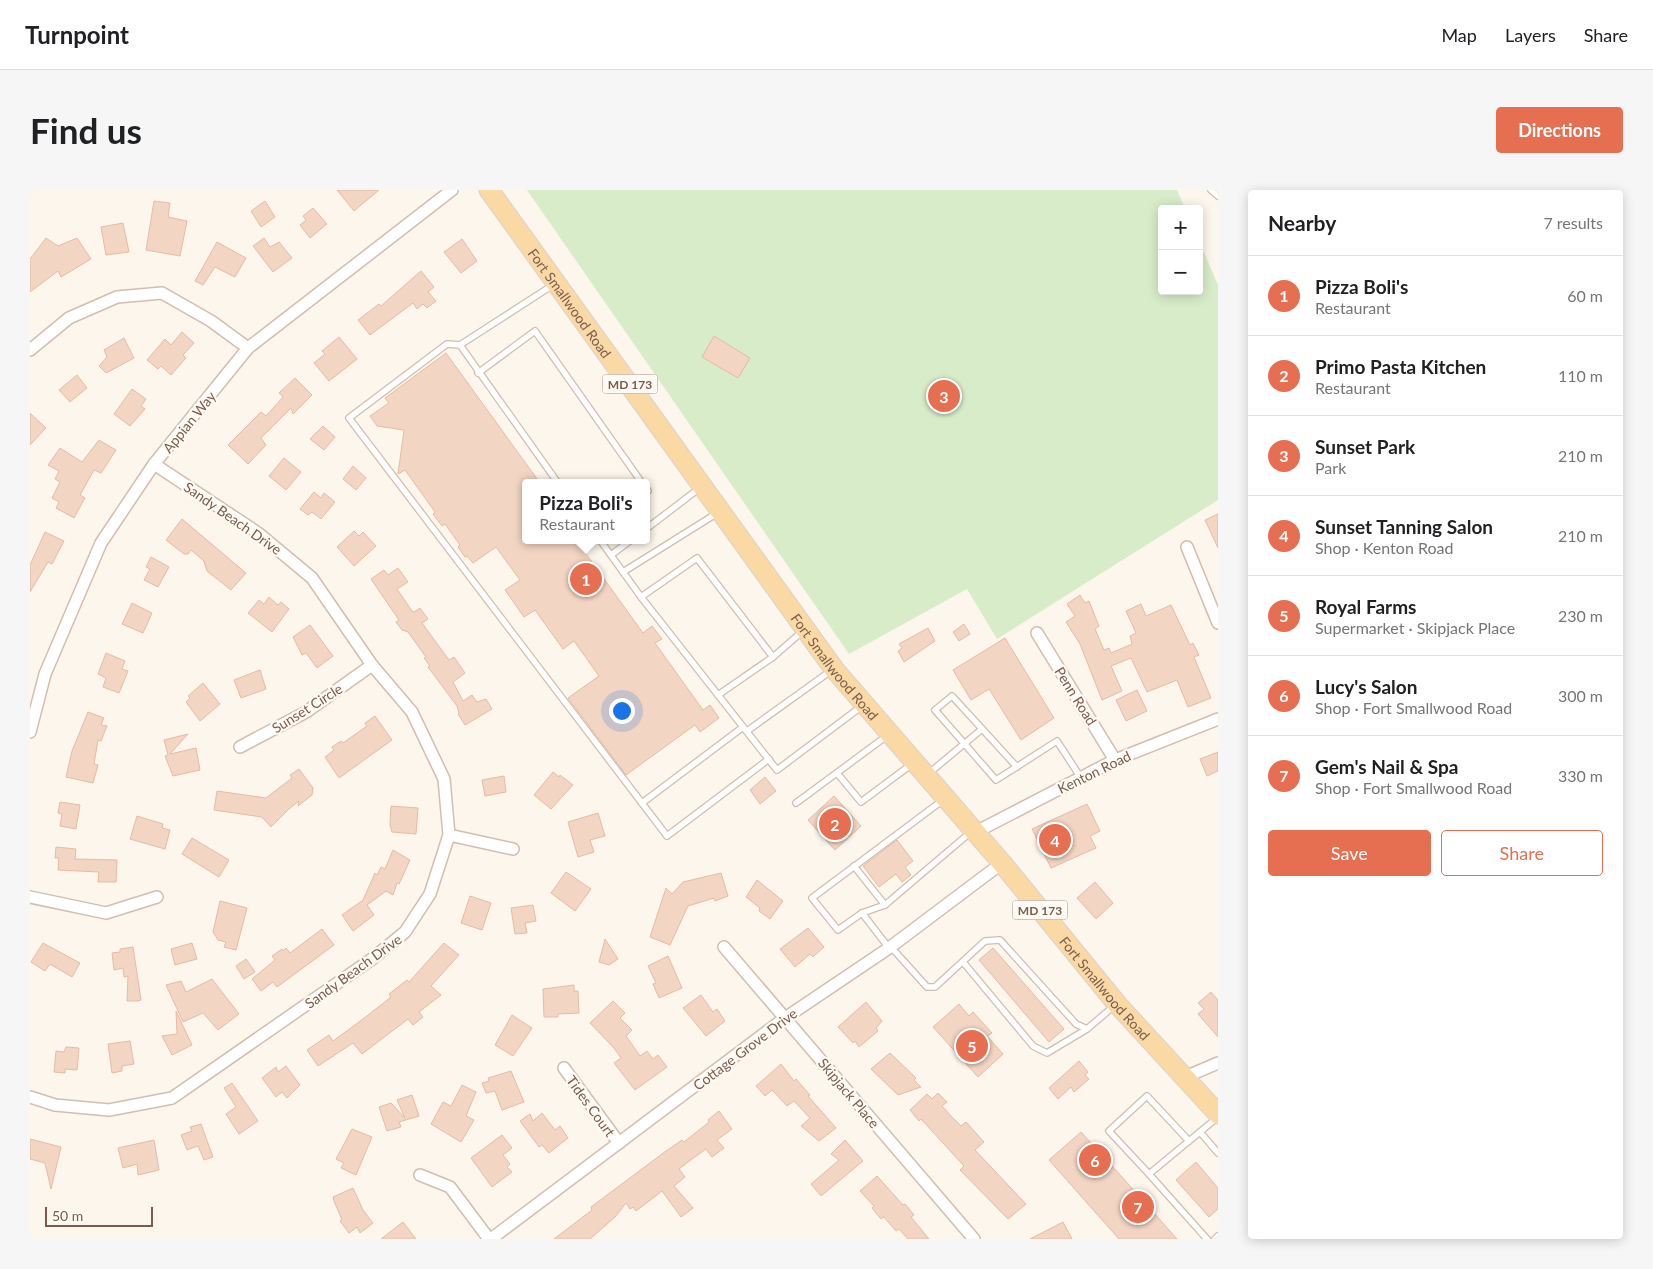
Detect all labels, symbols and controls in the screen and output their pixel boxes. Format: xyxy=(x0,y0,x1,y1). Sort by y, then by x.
text: Turnpoint xyxy=(25,20,129,49)
text: Map xyxy=(1441,24,1477,46)
text: Layers xyxy=(1505,24,1556,46)
text: Share xyxy=(1584,24,1628,46)
button: Directions xyxy=(1496,107,1623,153)
text: Find us xyxy=(30,109,142,151)
map controls xyxy=(1158,205,1203,295)
button: + xyxy=(1158,205,1203,250)
text: Nearby xyxy=(1268,210,1336,235)
text: 7 results xyxy=(1543,213,1603,232)
street label: Fort Smallwood Road xyxy=(525,245,615,361)
button: − xyxy=(1158,250,1203,295)
text: Pizza Boli's xyxy=(1315,275,1408,298)
text: 1 xyxy=(1279,286,1289,305)
text: 60 m xyxy=(1567,286,1603,305)
text: Restaurant xyxy=(1315,298,1391,317)
text: Primo Pasta Kitchen xyxy=(1315,355,1486,378)
text: 2 xyxy=(1279,366,1289,385)
text: 110 m xyxy=(1558,366,1603,385)
road number: MD 173 xyxy=(602,374,658,393)
pin: 3 xyxy=(928,377,960,415)
text: Restaurant xyxy=(1315,378,1391,397)
street label: Appian Way xyxy=(159,387,220,456)
text: Sunset Park xyxy=(1315,435,1415,458)
text: 3 xyxy=(1279,446,1289,465)
text: 210 m xyxy=(1558,446,1603,465)
text: Park xyxy=(1315,458,1346,477)
street label: Sandy Beach Drive xyxy=(181,478,285,558)
popup xyxy=(522,479,650,544)
text: Pizza Boli's xyxy=(539,491,633,514)
text: Restaurant xyxy=(539,514,615,533)
text: Sunset Tanning Salon xyxy=(1315,515,1493,538)
text: 4 xyxy=(1279,526,1289,545)
text: 210 m xyxy=(1558,526,1603,545)
text: Shop · Kenton Road xyxy=(1315,538,1453,557)
pin: 1 xyxy=(570,560,602,598)
text: Royal Farms xyxy=(1315,595,1416,618)
text: 5 xyxy=(1279,606,1289,625)
text: 230 m xyxy=(1558,606,1603,625)
street label: Fort Smallwood Road xyxy=(788,610,882,723)
text: Supermarket · Skipjack Place xyxy=(1315,618,1515,637)
street label: Penn Road xyxy=(1051,664,1101,728)
text: Lucy's Salon xyxy=(1315,675,1417,698)
street label: Sunset Circle xyxy=(269,680,345,736)
text: 6 xyxy=(1279,686,1289,705)
text: 300 m xyxy=(1558,686,1603,705)
your location xyxy=(609,698,635,724)
text: Shop · Fort Smallwood Road xyxy=(1315,698,1512,717)
street label: Kenton Road xyxy=(1055,747,1133,797)
text: Gem's Nail & Spa xyxy=(1315,755,1458,778)
text: 7 xyxy=(1279,766,1289,785)
text: 330 m xyxy=(1558,766,1603,785)
text: Shop · Fort Smallwood Road xyxy=(1315,778,1512,797)
pin: 2 xyxy=(819,805,851,843)
pin: 4 xyxy=(1039,821,1071,859)
button: Save xyxy=(1268,830,1431,876)
button: Share xyxy=(1441,830,1603,876)
road number: MD 173 xyxy=(1012,900,1068,920)
street label: Sandy Beach Drive xyxy=(301,930,405,1012)
street label: Fort Smallwood Road xyxy=(1056,932,1154,1043)
street label: Cottage Grove Drive xyxy=(690,1004,800,1094)
pin: 5 xyxy=(956,1027,988,1065)
street label: Skipjack Place xyxy=(815,1055,883,1131)
street label: Tides Court xyxy=(563,1072,619,1140)
pin: 6 xyxy=(1079,1141,1111,1179)
pin: 7 xyxy=(1122,1188,1154,1226)
scale bar xyxy=(45,1204,152,1227)
text: 50 m xyxy=(52,1207,83,1224)

